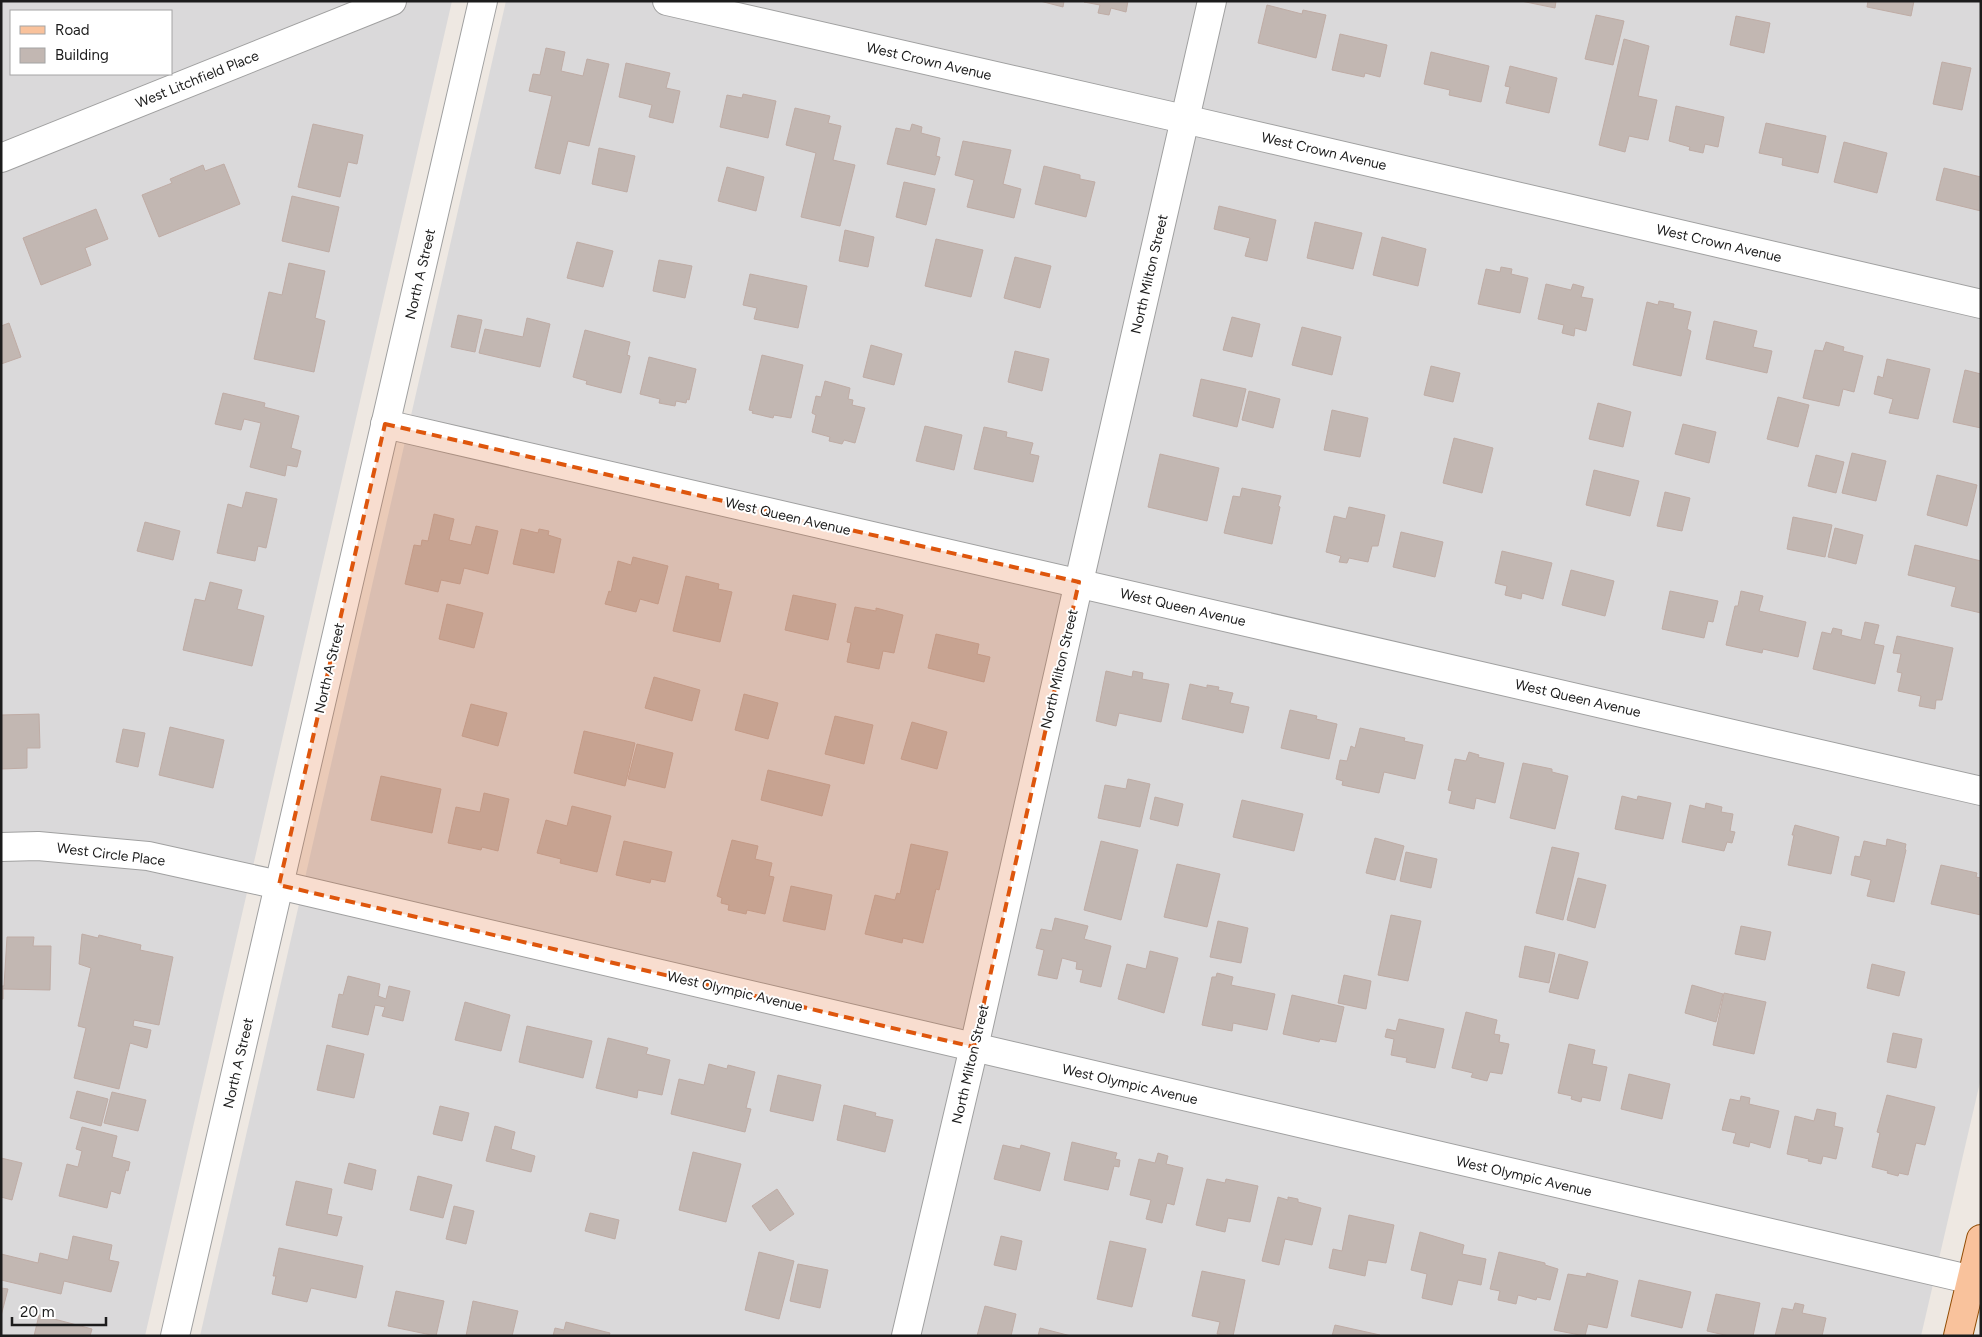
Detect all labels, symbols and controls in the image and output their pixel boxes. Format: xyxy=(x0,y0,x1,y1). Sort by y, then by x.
legend xyxy=(10,10,172,75)
text: Road xyxy=(55,21,90,39)
street label: West Crown Avenue xyxy=(865,39,994,84)
text: Building xyxy=(55,46,109,64)
street label: West Litchfield Place xyxy=(133,47,262,112)
street label: West Crown Avenue xyxy=(1260,129,1389,174)
street label: North Milton Street xyxy=(1127,213,1172,336)
street label: West Crown Avenue xyxy=(1655,221,1784,266)
street label: North A Street xyxy=(402,227,439,321)
street label: West Queen Avenue xyxy=(723,494,853,539)
street label: West Queen Avenue xyxy=(1118,585,1248,630)
street label: North Milton Street xyxy=(1037,608,1082,731)
street label: North A Street xyxy=(311,621,348,715)
street label: West Queen Avenue xyxy=(1513,676,1643,721)
street label: West Circle Place xyxy=(56,839,166,870)
street label: West Olympic Avenue xyxy=(665,968,805,1015)
street label: North Milton Street xyxy=(948,1003,993,1126)
street label: North A Street xyxy=(220,1016,257,1110)
street label: West Olympic Avenue xyxy=(1060,1061,1200,1108)
street label: West Olympic Avenue xyxy=(1454,1153,1594,1200)
scale bar xyxy=(12,1294,106,1326)
text: 20 m xyxy=(20,1303,54,1321)

